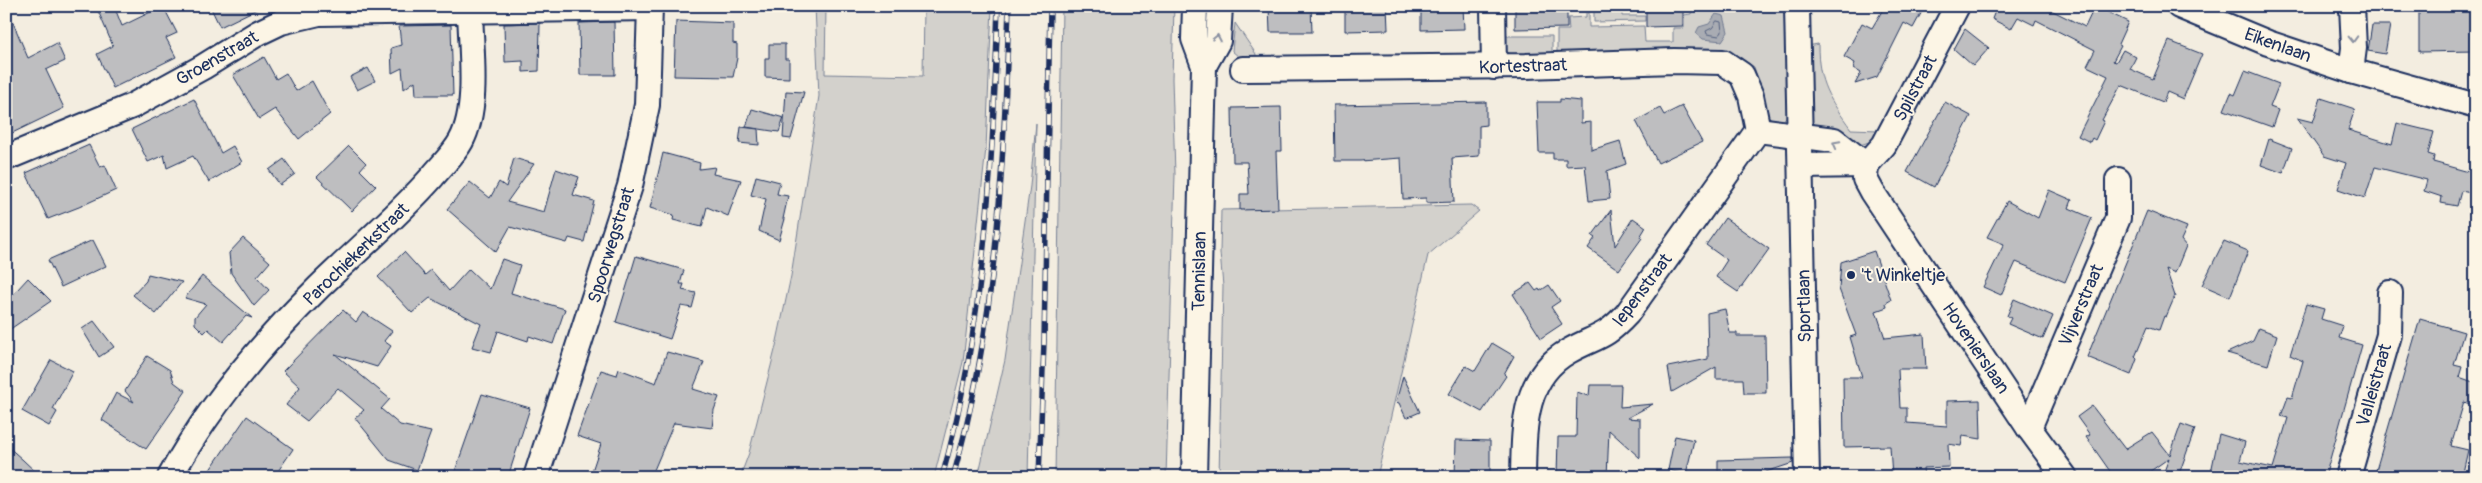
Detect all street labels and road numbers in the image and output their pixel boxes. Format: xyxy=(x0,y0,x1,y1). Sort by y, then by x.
street label: Eikenlaan xyxy=(2241,23,2314,68)
street label: Groenstraat xyxy=(172,25,263,91)
street label: Spilstraat xyxy=(1888,51,1943,125)
street label: Kortestraat xyxy=(1479,53,1568,80)
street label: Spoorwegstraat xyxy=(583,184,640,306)
street label: Parochiekerkstraat xyxy=(298,197,415,311)
street label: Tennislaan xyxy=(1187,231,1212,311)
street label: Iepenstraat xyxy=(1607,248,1678,332)
street label: Vijverstraat xyxy=(2054,260,2109,350)
street label: Sportlaan xyxy=(1792,269,1817,343)
street label: Hovenierslaan xyxy=(1937,298,2015,398)
street label: Valleistraat xyxy=(2352,340,2397,429)

